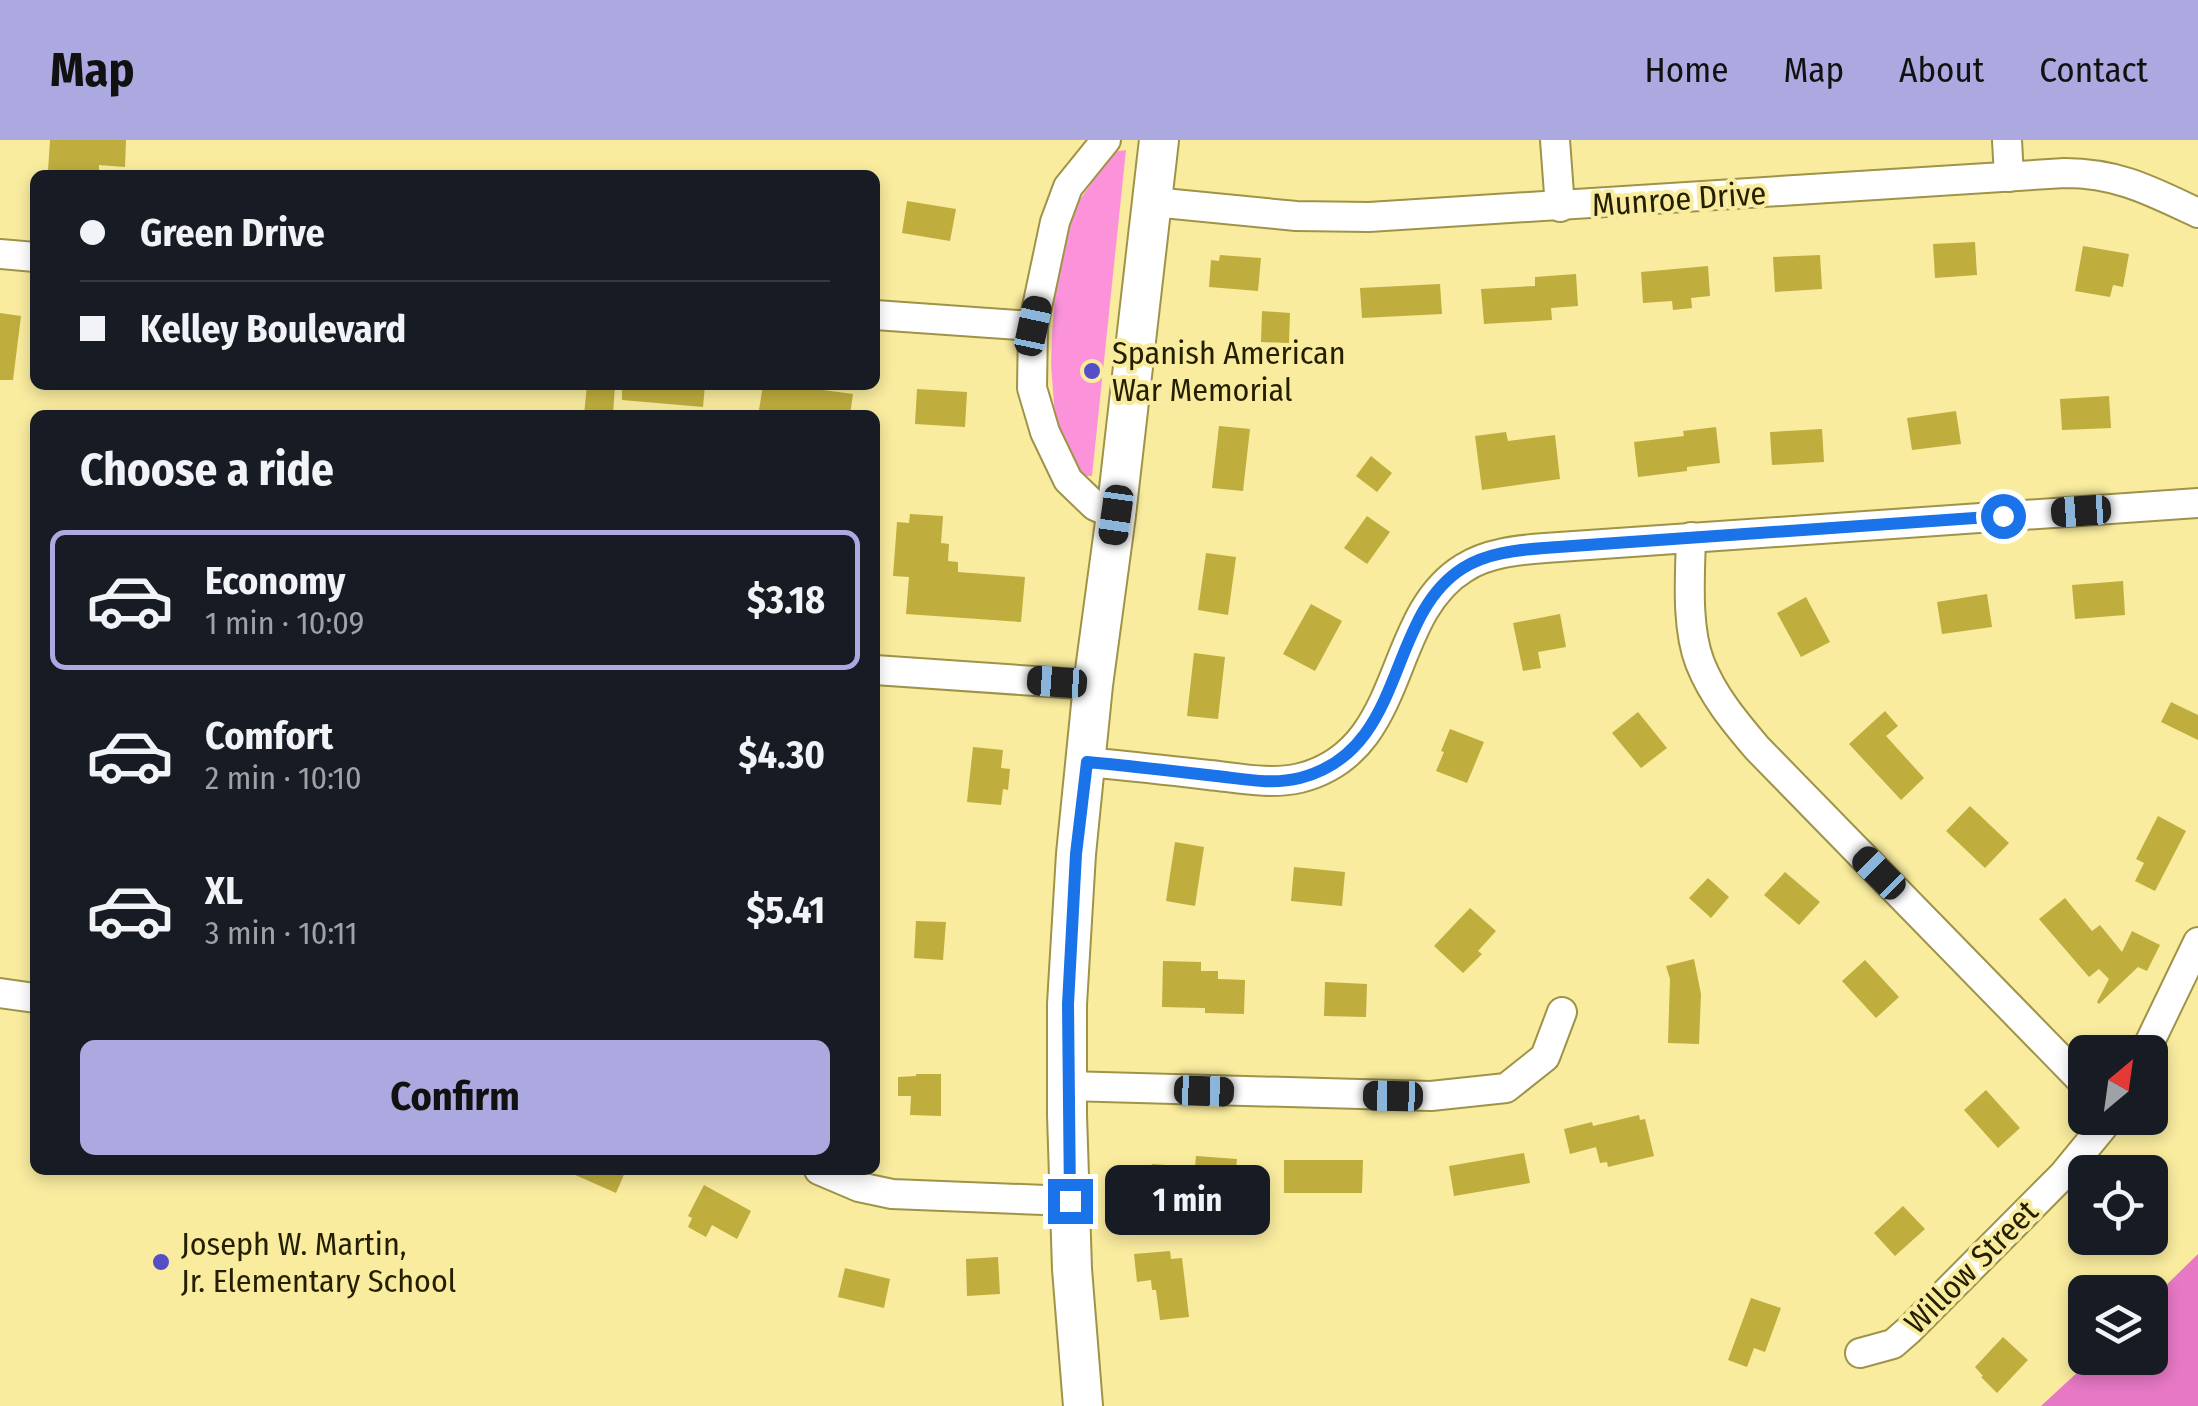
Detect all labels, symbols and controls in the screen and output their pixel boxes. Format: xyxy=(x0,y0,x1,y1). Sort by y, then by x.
text: Map xyxy=(50,41,134,99)
text: Home xyxy=(1645,49,1728,91)
text: Map xyxy=(1783,49,1844,91)
text: About xyxy=(1899,49,1984,91)
text: Contact xyxy=(2039,49,2148,91)
street label: Munroe Drive xyxy=(1591,174,1767,224)
text: Green Drive xyxy=(140,210,325,256)
car xyxy=(1012,294,1054,358)
text: Kelley Boulevard xyxy=(140,306,406,352)
place label: Spanish American War Memorial xyxy=(1112,334,1346,409)
marker: Spanish American War Memorial xyxy=(1081,360,1103,382)
text: Choose a ride xyxy=(80,443,334,497)
car xyxy=(1097,483,1135,547)
route start xyxy=(1981,494,2026,539)
car xyxy=(2050,494,2112,528)
icon: car xyxy=(85,555,175,645)
text: Economy xyxy=(205,558,345,604)
text: $3.18 xyxy=(747,577,825,623)
text: 1 min · 10:09 xyxy=(205,604,364,642)
car xyxy=(1026,665,1088,699)
icon: car xyxy=(85,710,175,800)
text: Comfort xyxy=(205,713,333,759)
text: $4.30 xyxy=(739,732,825,778)
text: 2 min · 10:10 xyxy=(205,759,362,797)
car xyxy=(1847,841,1911,905)
icon: car xyxy=(85,865,175,955)
text: XL xyxy=(205,868,243,914)
text: $5.41 xyxy=(746,887,825,933)
text: 3 min · 10:11 xyxy=(205,914,357,952)
north arrow xyxy=(2068,1035,2168,1135)
map controls xyxy=(2068,1035,2168,1375)
button: Confirm xyxy=(80,1040,830,1155)
car xyxy=(1173,1075,1235,1107)
car xyxy=(1363,1080,1423,1112)
button: locate xyxy=(2068,1155,2168,1255)
callout: 1 min xyxy=(1105,1166,1270,1236)
route end xyxy=(1048,1179,1093,1224)
text: 1 min xyxy=(1153,1181,1222,1219)
street label: Willow Street xyxy=(1896,1192,2046,1342)
place label: Joseph W. Martin, Jr. Elementary School xyxy=(181,1225,456,1300)
marker: Joseph W. Martin, Jr. Elementary School xyxy=(150,1251,172,1273)
button: layers xyxy=(2068,1275,2168,1375)

